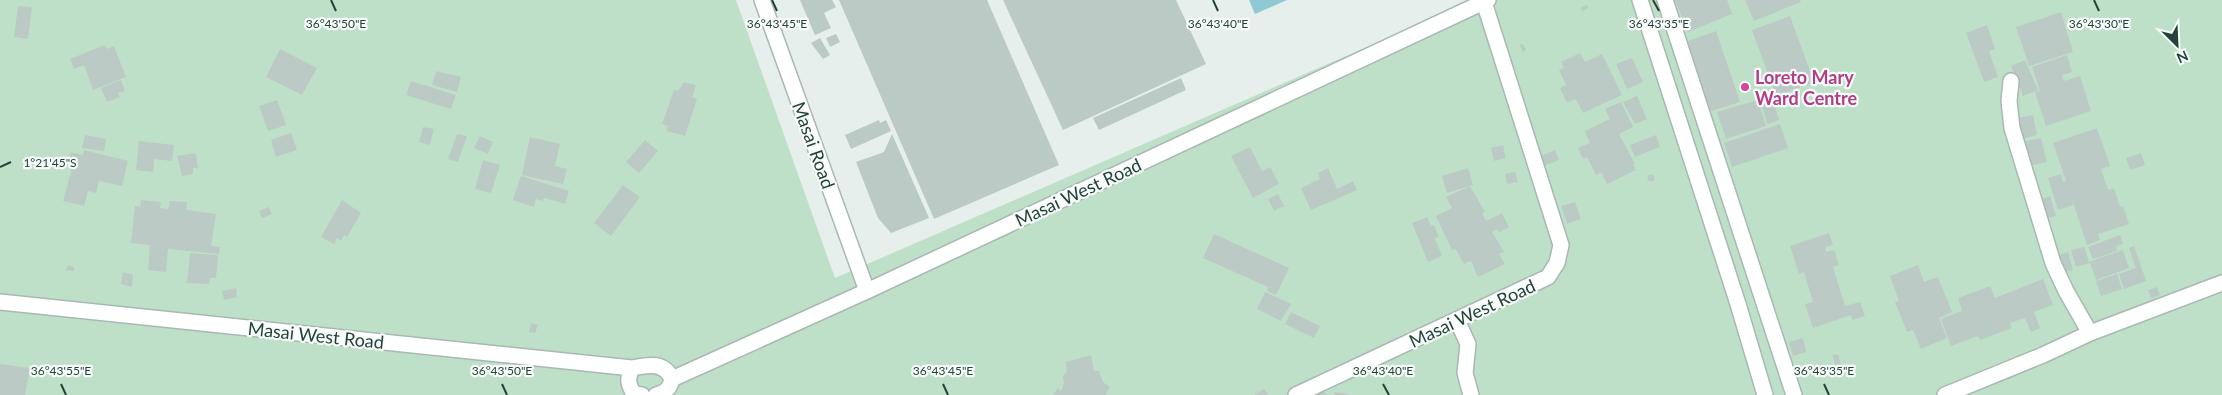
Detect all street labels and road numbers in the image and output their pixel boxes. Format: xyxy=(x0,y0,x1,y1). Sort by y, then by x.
street label: Masai Road xyxy=(788,98,840,192)
street label: Masai West Road xyxy=(1011,153,1145,231)
street label: Masai West Road xyxy=(1405,274,1539,352)
street label: Masai West Road xyxy=(247,317,385,353)

